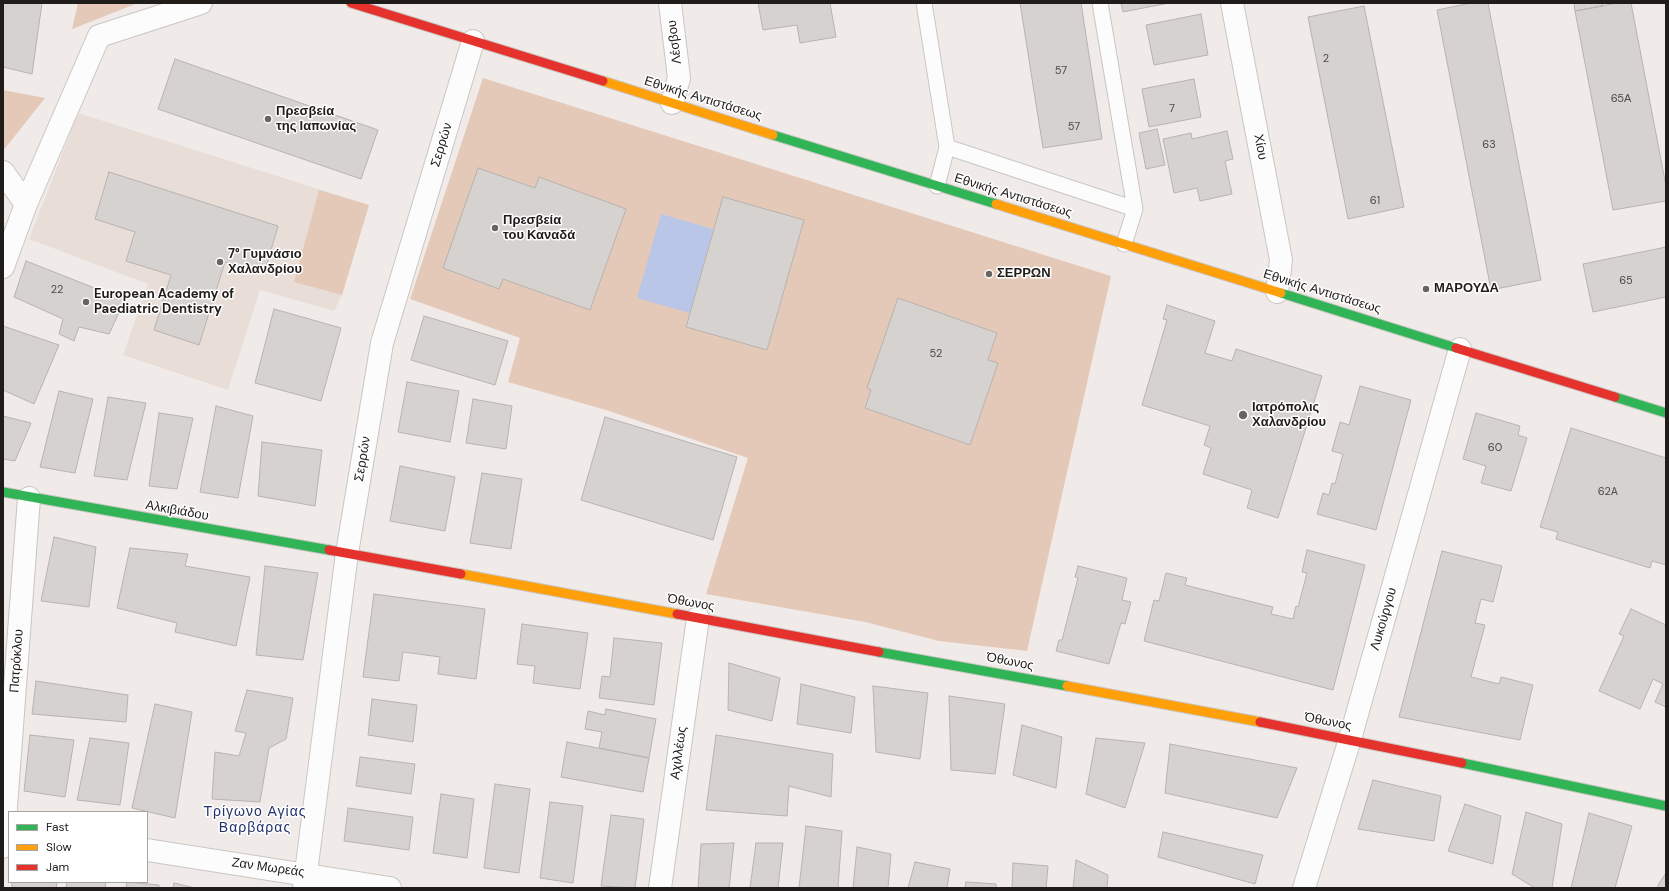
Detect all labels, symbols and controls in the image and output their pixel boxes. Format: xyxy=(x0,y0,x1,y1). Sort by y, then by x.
street label: Λέσβου xyxy=(665,19,685,65)
house number: 2 xyxy=(1323,52,1329,66)
house number: 57 xyxy=(1055,64,1067,78)
street label: Εθνικής Αντιστάσεως xyxy=(642,74,764,124)
house number: 65Α xyxy=(1611,92,1631,106)
house number: 7 xyxy=(1169,102,1175,116)
place label: Πρεσβεία της Ιαπωνίας xyxy=(276,104,356,135)
marker: Πρεσβεία της Ιαπωνίας xyxy=(263,114,273,124)
house number: 57 xyxy=(1068,120,1080,134)
street label: Σερρών xyxy=(428,121,456,169)
street label: Χίου xyxy=(1250,133,1270,161)
house number: 63 xyxy=(1482,138,1496,152)
street label: Εθνικής Αντιστάσεως xyxy=(952,171,1074,221)
house number: 61 xyxy=(1370,194,1380,208)
place label: Πρεσβεία του Καναδά xyxy=(503,213,575,244)
marker: Πρεσβεία του Καναδά xyxy=(490,223,500,233)
place label: 7° Γυμνάσιο Χαλανδρίου xyxy=(228,247,302,278)
marker: 7° Γυμνάσιο Χαλανδρίου xyxy=(215,257,225,267)
place label: ΣΕΡΡΩΝ xyxy=(997,266,1051,282)
street label: Εθνικής Αντιστάσεως xyxy=(1261,267,1383,317)
marker: ΣΕΡΡΩΝ xyxy=(984,269,994,279)
house number: 65 xyxy=(1619,274,1633,288)
place label: ΜΑΡΟΥΔΑ xyxy=(1434,281,1499,297)
house number: 22 xyxy=(51,283,63,297)
marker: ΜΑΡΟΥΔΑ xyxy=(1421,284,1431,294)
place label: European Academy of Paediatric Dentistry xyxy=(94,287,234,318)
marker: European Academy of Paediatric Dentistry xyxy=(81,297,91,307)
house number: 52 xyxy=(930,347,942,361)
place label: Ιατρόπολις Χαλανδρίου xyxy=(1252,400,1326,431)
marker: Ιατρόπολις Χαλανδρίου xyxy=(1237,409,1249,421)
street label: Σερρών xyxy=(352,435,374,483)
house number: 60 xyxy=(1488,441,1502,455)
house number: 62A xyxy=(1598,485,1618,499)
street label: Αλκιβιάδου xyxy=(144,498,210,524)
street label: Λυκούργου xyxy=(1368,586,1400,652)
street label: Όθωνος xyxy=(666,591,716,615)
street label: Πατρόκλου xyxy=(7,629,27,693)
street label: Όθωνος xyxy=(985,650,1035,674)
street label: Όθωνος xyxy=(1303,710,1353,734)
street label: Αχιλλέως xyxy=(668,725,690,781)
district label: Τρίγωνο Αγίας Βαρβάρας xyxy=(203,804,307,836)
legend xyxy=(8,811,148,883)
text: Fast xyxy=(46,819,69,835)
text: Slow xyxy=(46,839,72,855)
street label: Ζαν Μωρεάς xyxy=(231,855,305,881)
text: Jam xyxy=(46,859,69,875)

